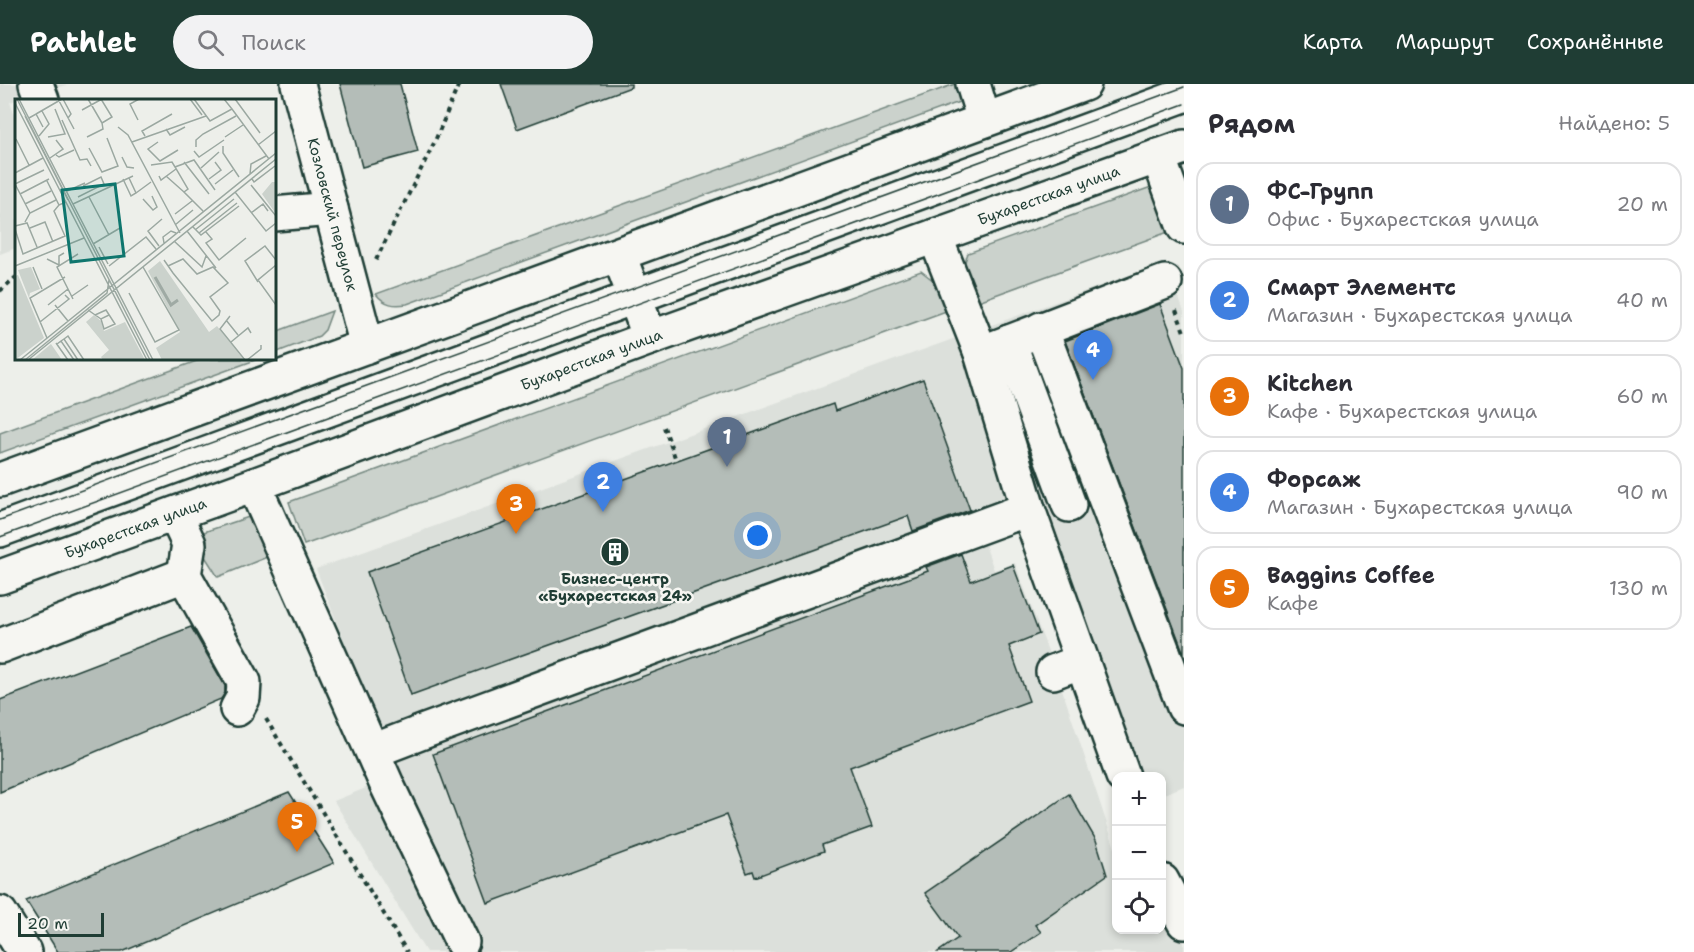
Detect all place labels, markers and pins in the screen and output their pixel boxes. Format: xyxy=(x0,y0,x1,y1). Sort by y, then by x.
pin: 4 xyxy=(1074,330,1112,380)
pin: 1 xyxy=(708,418,746,467)
pin: 2 xyxy=(584,462,622,512)
pin: 3 xyxy=(496,484,536,534)
building icon: Бизнес-центр «Бухарестская 24» xyxy=(599,536,631,568)
place label: Бизнес-центр «Бухарестская 24» xyxy=(538,569,692,606)
pin: 5 xyxy=(278,802,316,852)

